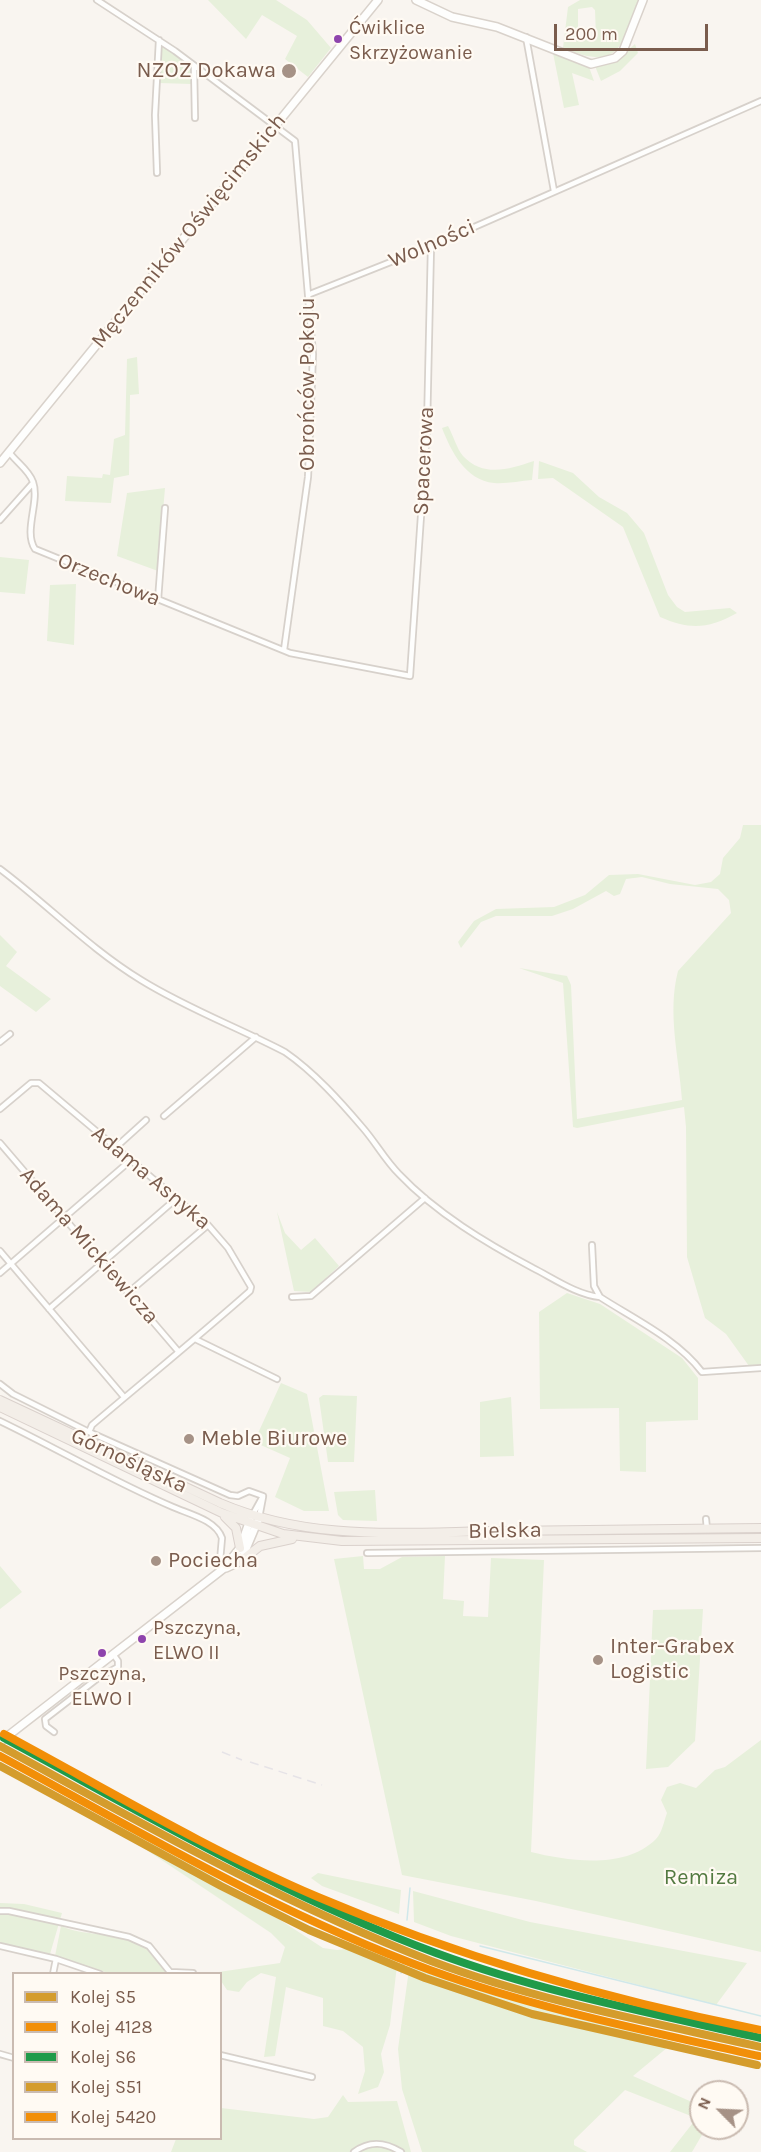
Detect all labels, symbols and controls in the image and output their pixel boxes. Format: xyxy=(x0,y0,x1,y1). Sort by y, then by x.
scale bar xyxy=(557,12,712,50)
place label: Ćwiklice Skrzyżowanie xyxy=(349,16,473,63)
text: 200 m xyxy=(565,23,618,45)
marker: Ćwiklice Skrzyżowanie xyxy=(332,33,344,45)
place label: NZOZ Dokawa xyxy=(136,58,276,84)
marker: NZOZ Dokawa xyxy=(280,62,298,80)
street label: Męczenników Oświęcimskich xyxy=(86,108,292,354)
street label: Wolności xyxy=(385,214,479,274)
street label: Obrońców Pokoju xyxy=(295,297,321,471)
street label: Spacerowa xyxy=(408,406,440,516)
street label: Orzechowa xyxy=(54,547,164,613)
street label: Adama Asnyka xyxy=(86,1120,216,1236)
street label: Adama Mickiewicza xyxy=(14,1162,164,1330)
street label: Górnośląska xyxy=(67,1423,191,1499)
place label: Meble Biurowe xyxy=(201,1426,347,1452)
marker: Meble Biurowe xyxy=(182,1432,196,1446)
street label: Bielska xyxy=(468,1517,542,1545)
place label: Pociecha xyxy=(168,1548,258,1574)
marker: Pociecha xyxy=(149,1554,163,1568)
place label: Pszczyna, ELWO II xyxy=(153,1616,240,1663)
marker: Pszczyna, ELWO II xyxy=(136,1633,148,1645)
place label: Inter-Grabex Logistic xyxy=(610,1634,734,1686)
marker: Pszczyna, ELWO I xyxy=(96,1647,108,1659)
marker: Inter-Grabex Logistic xyxy=(591,1653,605,1667)
place label: Pszczyna, ELWO I xyxy=(58,1662,146,1709)
park label: Remiza xyxy=(664,1865,738,1891)
legend xyxy=(12,1972,222,2140)
text: Kolej S5 xyxy=(70,1986,136,2008)
text: Kolej 4128 xyxy=(70,2016,152,2038)
text: Kolej S6 xyxy=(70,2046,136,2068)
text: Kolej S51 xyxy=(70,2076,142,2098)
north arrow xyxy=(689,2080,749,2140)
text: N xyxy=(693,2094,715,2112)
text: Kolej 5420 xyxy=(70,2106,156,2128)

